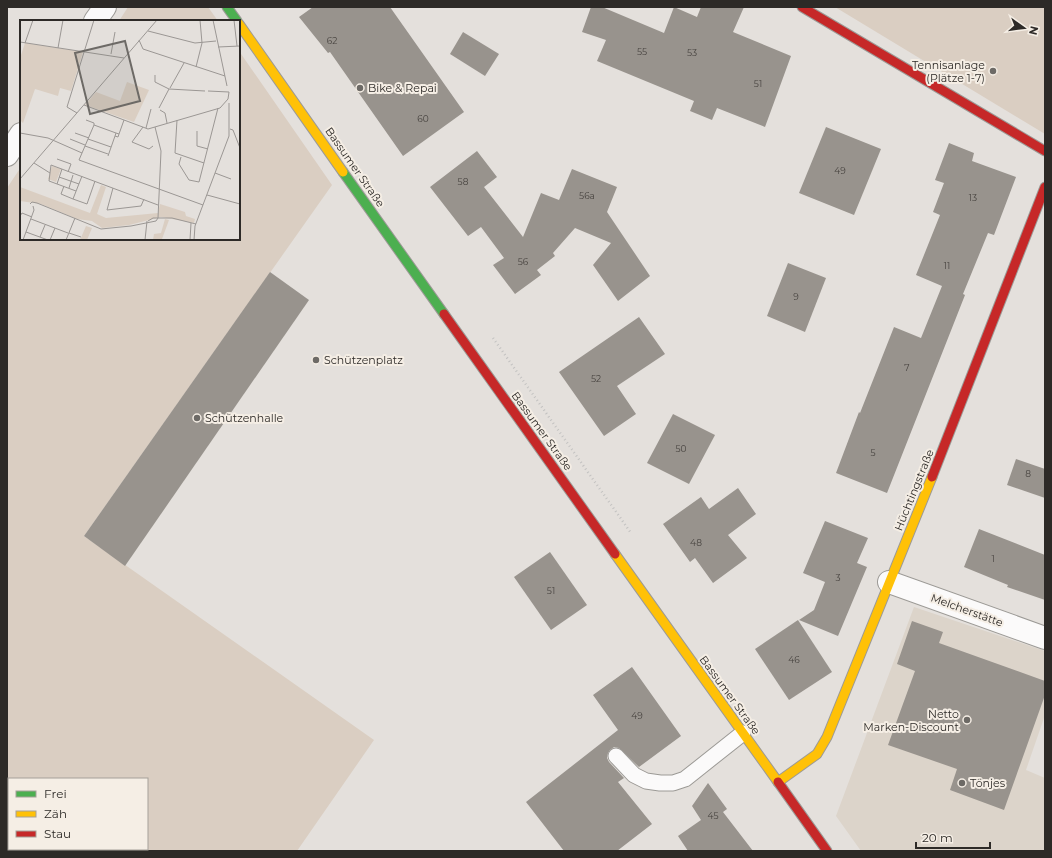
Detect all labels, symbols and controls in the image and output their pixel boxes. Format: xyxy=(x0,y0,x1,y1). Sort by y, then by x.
north arrow xyxy=(1004,8,1044,48)
inset map xyxy=(20,20,240,240)
text: N xyxy=(1026,24,1042,36)
house number: 62 xyxy=(327,35,337,46)
house number: 55 xyxy=(637,46,647,57)
house number: 53 xyxy=(687,47,697,58)
place label: Tennisanlage (Plätze 1-7) xyxy=(912,58,985,85)
marker: Tennisanlage (Plätze 1-7) xyxy=(988,66,998,76)
house number: 51 xyxy=(754,78,762,89)
place label: Bike & Repai xyxy=(368,81,437,95)
marker: Bike & Repai xyxy=(355,83,365,93)
house number: 60 xyxy=(417,113,429,124)
street label: Bassumer Straße xyxy=(322,124,388,210)
house number: 49 xyxy=(834,165,846,176)
house number: 58 xyxy=(458,176,469,187)
house number: 56a xyxy=(579,190,595,201)
house number: 13 xyxy=(969,192,977,203)
house number: 56 xyxy=(518,256,529,267)
house number: 11 xyxy=(944,260,950,271)
house number: 9 xyxy=(793,291,799,302)
place label: Schützenplatz xyxy=(324,353,403,367)
marker: Schützenplatz xyxy=(311,355,321,365)
house number: 7 xyxy=(904,362,910,373)
house number: 52 xyxy=(591,373,601,384)
street label: Bassumer Straße xyxy=(509,389,576,474)
place label: Schützenhalle xyxy=(205,411,284,425)
marker: Schützenhalle xyxy=(192,413,202,423)
house number: 50 xyxy=(675,443,687,454)
house number: 5 xyxy=(870,447,876,458)
street label: Hüchtingstraße xyxy=(891,447,937,533)
house number: 8 xyxy=(1025,468,1031,479)
house number: 48 xyxy=(690,537,702,548)
house number: 1 xyxy=(991,553,995,564)
house number: 3 xyxy=(835,572,841,583)
house number: 51 xyxy=(547,585,555,596)
street label: Melcherstätte xyxy=(929,590,1005,630)
street label: Bassumer Straße xyxy=(697,653,764,738)
house number: 46 xyxy=(788,654,800,665)
place label: Netto Marken-Discount xyxy=(863,707,960,734)
house number: 49 xyxy=(631,710,643,721)
marker: Netto Marken-Discount xyxy=(962,715,972,725)
place label: Tönjes xyxy=(970,776,1006,790)
legend xyxy=(8,778,148,850)
marker: Tönjes xyxy=(957,778,967,788)
text: Frei xyxy=(44,786,67,801)
text: Zäh xyxy=(44,806,67,821)
house number: 45 xyxy=(707,810,719,821)
scale bar xyxy=(916,824,990,850)
text: Stau xyxy=(44,826,71,841)
text: 20 m xyxy=(922,830,953,845)

